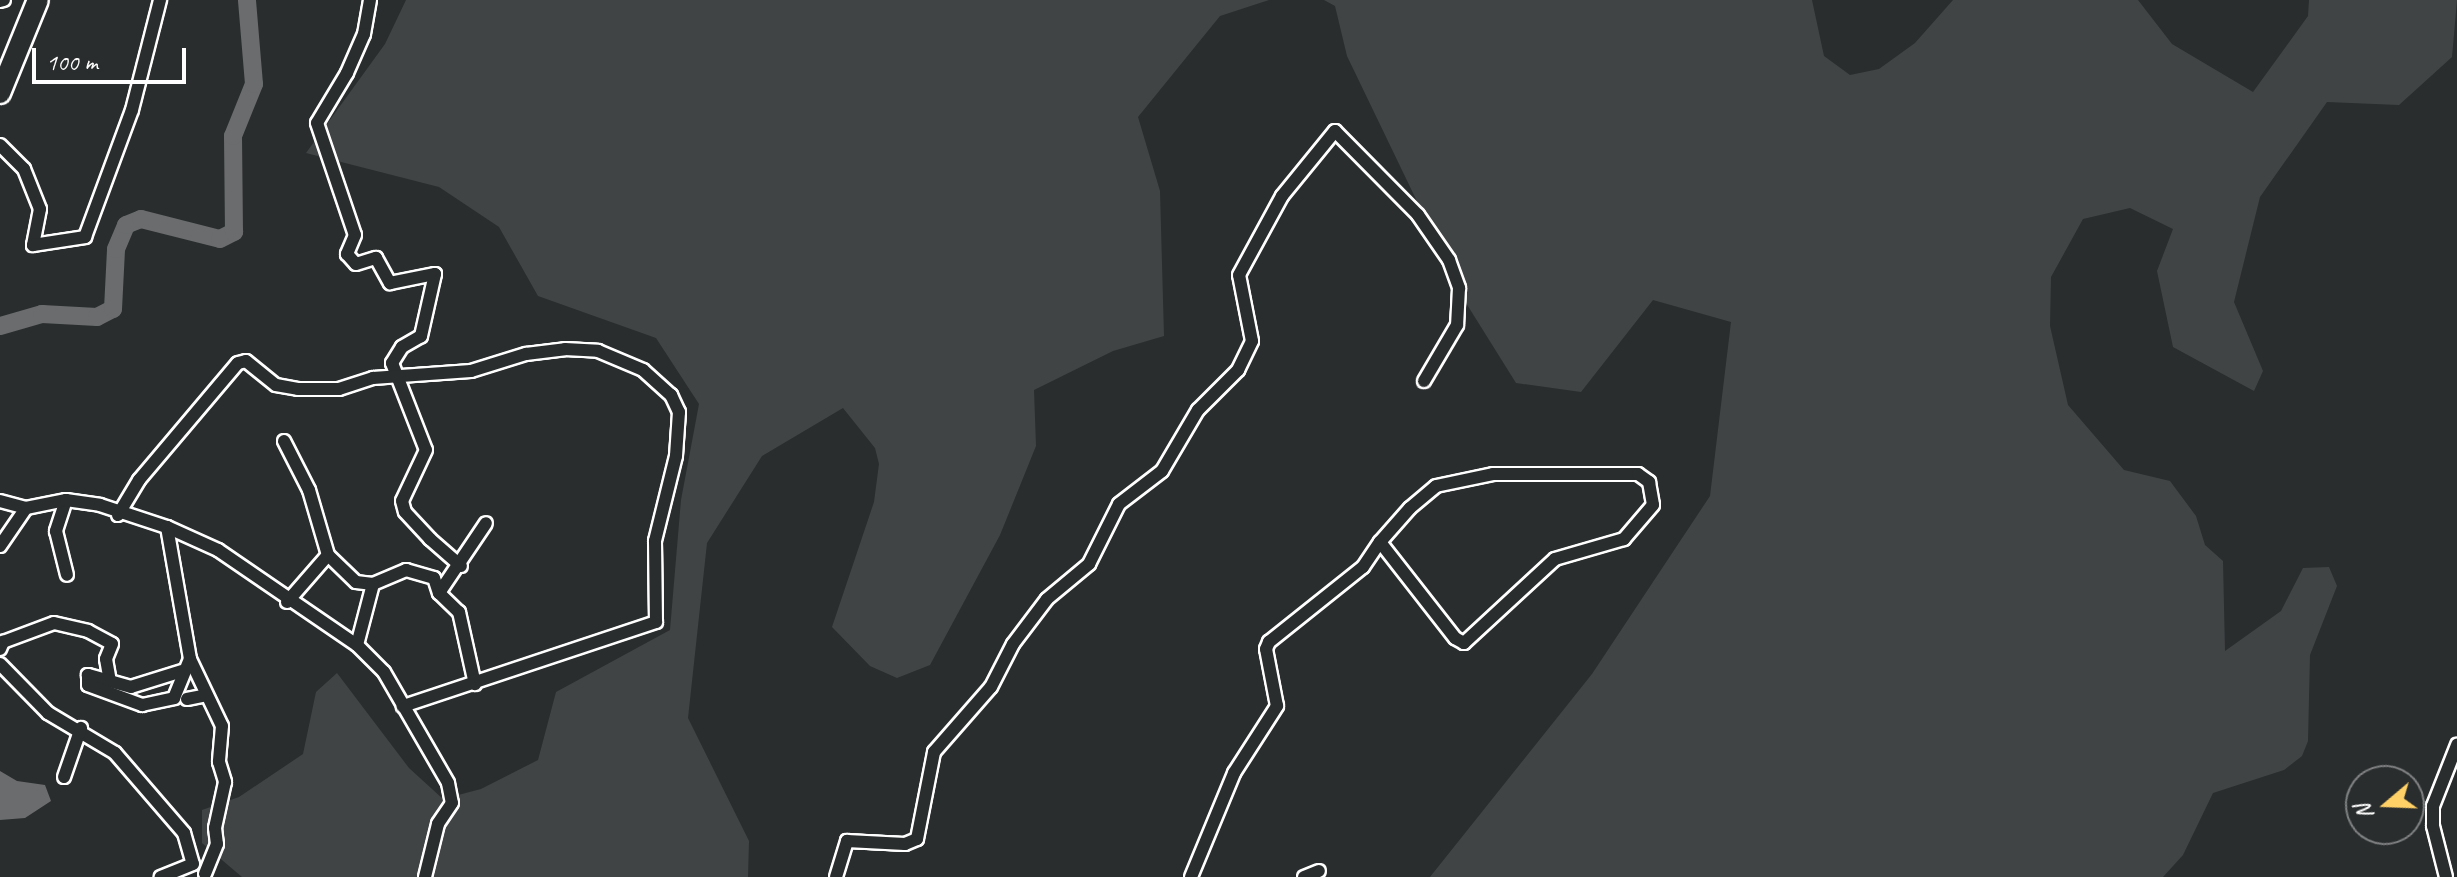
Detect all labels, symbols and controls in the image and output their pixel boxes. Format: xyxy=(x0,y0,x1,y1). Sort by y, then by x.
scale bar xyxy=(36,32,190,82)
text: 100 m xyxy=(46,47,98,77)
north arrow xyxy=(2345,765,2425,845)
text: N xyxy=(2349,801,2380,823)

